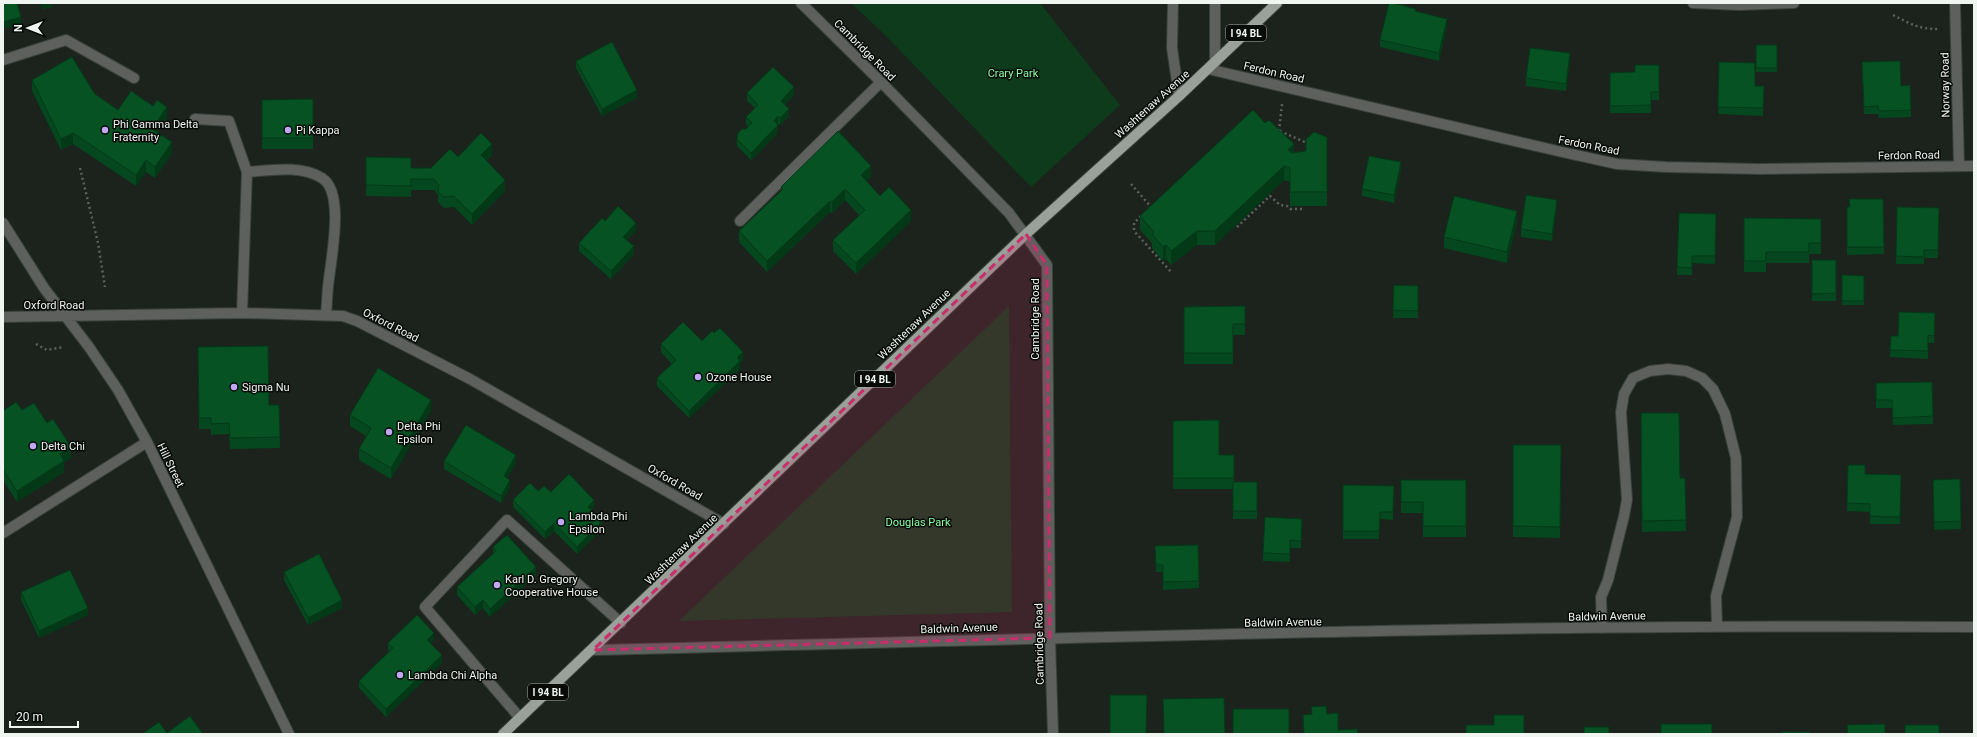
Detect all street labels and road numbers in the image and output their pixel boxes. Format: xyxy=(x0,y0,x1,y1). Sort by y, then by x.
street label: Cambridge Road xyxy=(831,17,898,84)
road number: I 94 BL xyxy=(1226,25,1266,41)
street label: Norway Road xyxy=(1938,52,1953,118)
street label: Ferdon Road xyxy=(1242,59,1306,86)
street label: Washtenaw Avenue xyxy=(1112,67,1192,141)
street label: Ferdon Road xyxy=(1557,133,1621,158)
street label: Ferdon Road xyxy=(1878,148,1940,163)
street label: Cambridge Road xyxy=(1029,278,1042,360)
street label: Washtenaw Avenue xyxy=(875,286,953,362)
street label: Oxford Road xyxy=(24,299,84,312)
street label: Oxford Road xyxy=(361,306,421,345)
road number: I 94 BL xyxy=(855,371,895,387)
street label: Hill Street xyxy=(154,441,187,490)
street label: Oxford Road xyxy=(645,462,704,503)
street label: Washtenaw Avenue xyxy=(642,511,720,587)
street label: Cambridge Road xyxy=(1032,603,1047,685)
street label: Baldwin Avenue xyxy=(1568,609,1646,624)
street label: Baldwin Avenue xyxy=(1244,615,1322,630)
street label: Baldwin Avenue xyxy=(920,621,998,636)
road number: I 94 BL xyxy=(528,684,568,700)

